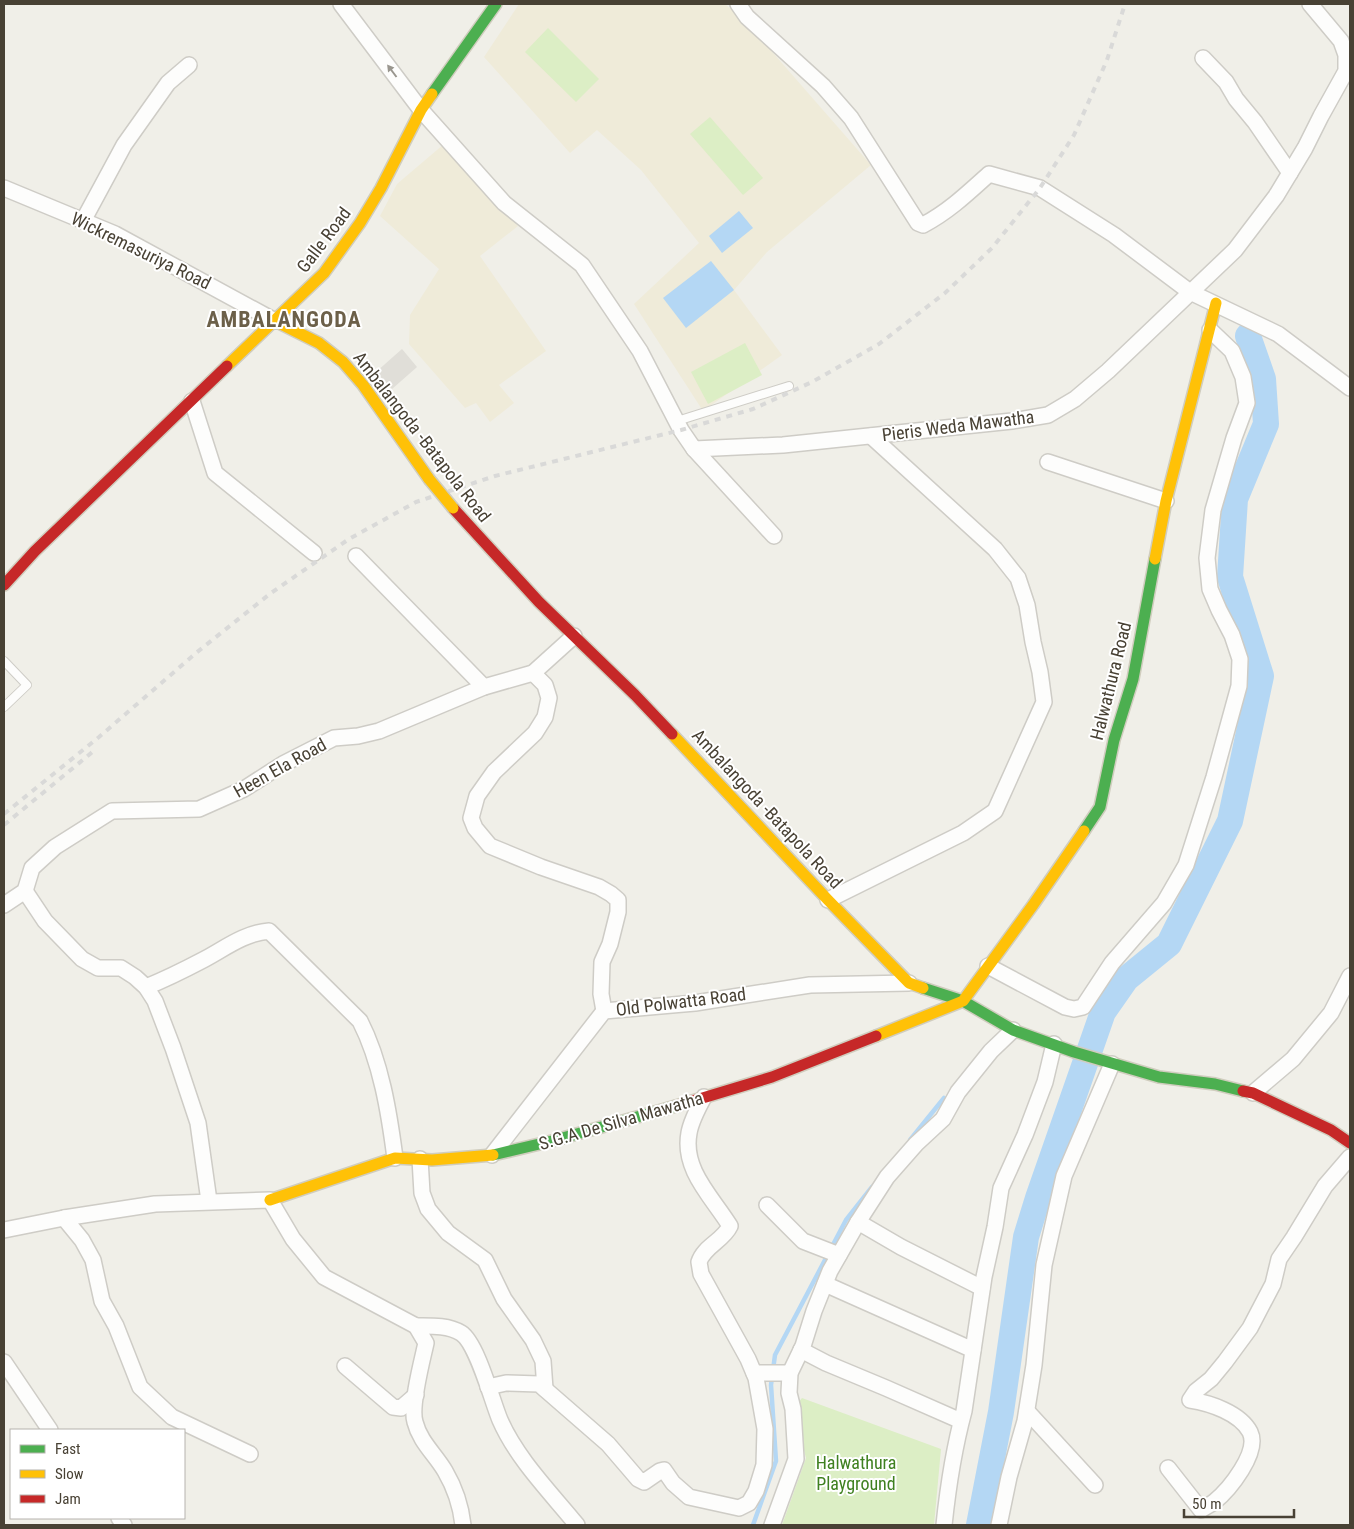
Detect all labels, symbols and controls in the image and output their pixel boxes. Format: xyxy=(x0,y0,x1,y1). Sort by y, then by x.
one-way arrow xyxy=(387,64,397,78)
street label: Galle Road xyxy=(292,203,355,276)
street label: Wickremasuriya Road xyxy=(68,208,215,294)
district label: AMBALANGODA xyxy=(206,307,362,332)
street label: Ambalangoda -Batapola Road xyxy=(349,347,495,526)
street label: Pieris Weda Mawatha xyxy=(881,406,1035,445)
street label: Halwathura Road xyxy=(1086,620,1135,742)
street label: Ambalangoda -Batapola Road xyxy=(688,725,847,893)
street label: Heen Ela Road xyxy=(230,733,330,802)
street label: Old Polwatta Road xyxy=(615,983,747,1020)
street label: S.G.A De Silva Mawatha xyxy=(536,1087,705,1154)
legend xyxy=(10,1429,185,1519)
text: Fast xyxy=(55,1440,80,1458)
park label: Halwathura Playground xyxy=(816,1452,896,1494)
text: Slow xyxy=(55,1465,84,1483)
scale bar xyxy=(1184,1486,1294,1518)
text: Jam xyxy=(55,1490,81,1508)
text: 50 m xyxy=(1192,1495,1222,1513)

